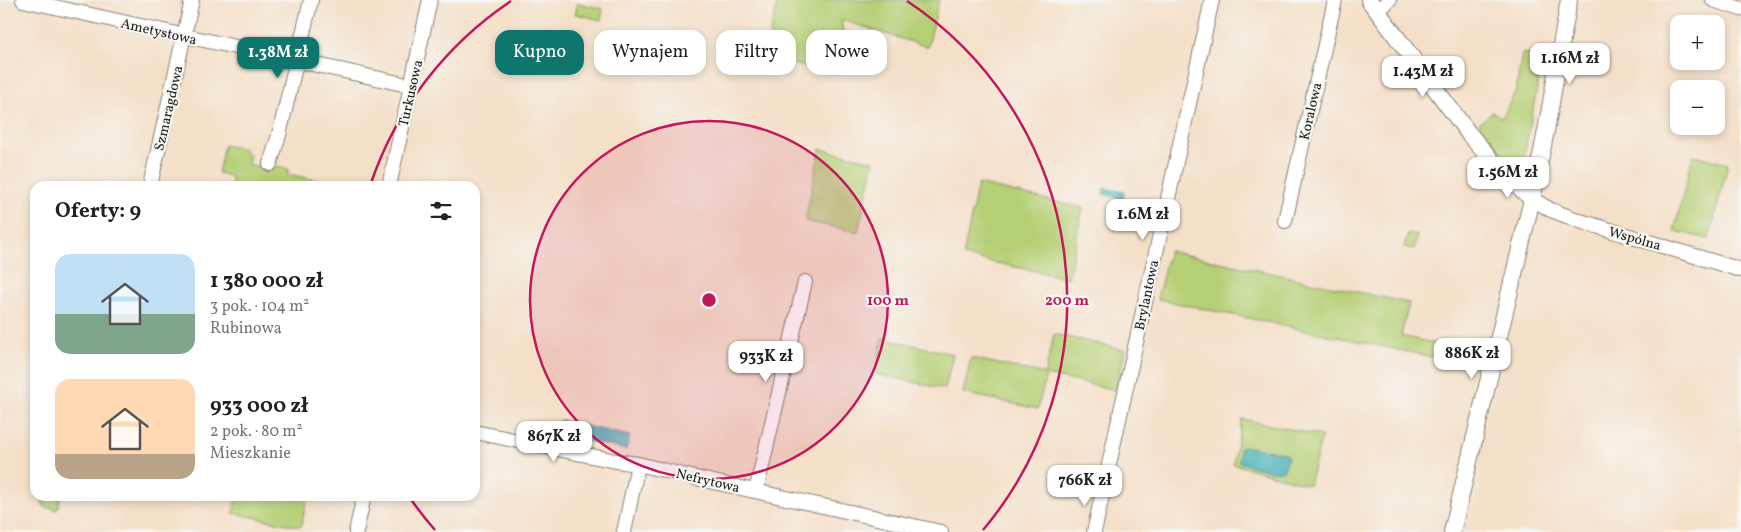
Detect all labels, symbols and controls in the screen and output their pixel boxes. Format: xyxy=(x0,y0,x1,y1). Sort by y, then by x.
street label: Ametystowa xyxy=(119,15,198,50)
map controls xyxy=(1670,15,1725,135)
button: + xyxy=(1670,15,1725,70)
chip: Kupno xyxy=(495,30,584,75)
chip: Wynajem xyxy=(594,30,706,75)
chip: Filtry xyxy=(716,30,796,75)
chip: Nowe xyxy=(806,30,887,75)
pin: 1.38M zł xyxy=(226,36,330,79)
text: 1.38M zł xyxy=(248,42,308,64)
pin: 1.16M zł xyxy=(1518,42,1622,85)
text: 1.16M zł xyxy=(1541,48,1599,70)
pin: 1.43M zł xyxy=(1371,56,1475,98)
street label: Turkusowa xyxy=(395,58,428,129)
text: 1.43M zł xyxy=(1393,61,1453,83)
street label: Szmaragdowa xyxy=(150,64,189,153)
button: − xyxy=(1670,80,1725,135)
street label: Koralowa xyxy=(1296,81,1327,142)
pin: 1.56M zł xyxy=(1456,156,1560,199)
text: 1.56M zł xyxy=(1478,162,1538,184)
text: Oferty: 9 xyxy=(55,197,141,226)
icon: filters xyxy=(427,197,455,225)
pin: 1.6M zł xyxy=(1097,198,1189,241)
text: 1.6M zł xyxy=(1117,204,1169,226)
street label: Wspólna xyxy=(1606,223,1663,256)
street label: Brylantowa xyxy=(1131,258,1164,332)
text: 1 380 000 zł xyxy=(210,267,323,296)
icon: home xyxy=(95,274,155,334)
centre of rings xyxy=(700,291,718,309)
text: 100 m xyxy=(867,291,910,312)
text: 200 m xyxy=(1045,291,1089,312)
text: 3 pok. · 104 m² xyxy=(210,296,309,318)
text: Rubinowa xyxy=(210,318,282,340)
pin: 886K zł xyxy=(1426,338,1518,380)
pin: 933K zł xyxy=(720,340,812,383)
text: 886K zł xyxy=(1445,343,1499,365)
text: 933K zł xyxy=(739,346,793,368)
text: 933 000 zł xyxy=(210,392,308,421)
icon: home xyxy=(95,399,155,459)
pin: 867K zł xyxy=(508,420,600,463)
text: 2 pok. · 80 m² xyxy=(210,421,302,443)
text: 867K zł xyxy=(527,426,581,448)
text: Mieszkanie xyxy=(210,443,291,465)
pin: 766K zł xyxy=(1039,464,1131,507)
street label: Nefrytowa xyxy=(674,465,742,498)
text: 766K zł xyxy=(1058,470,1112,492)

